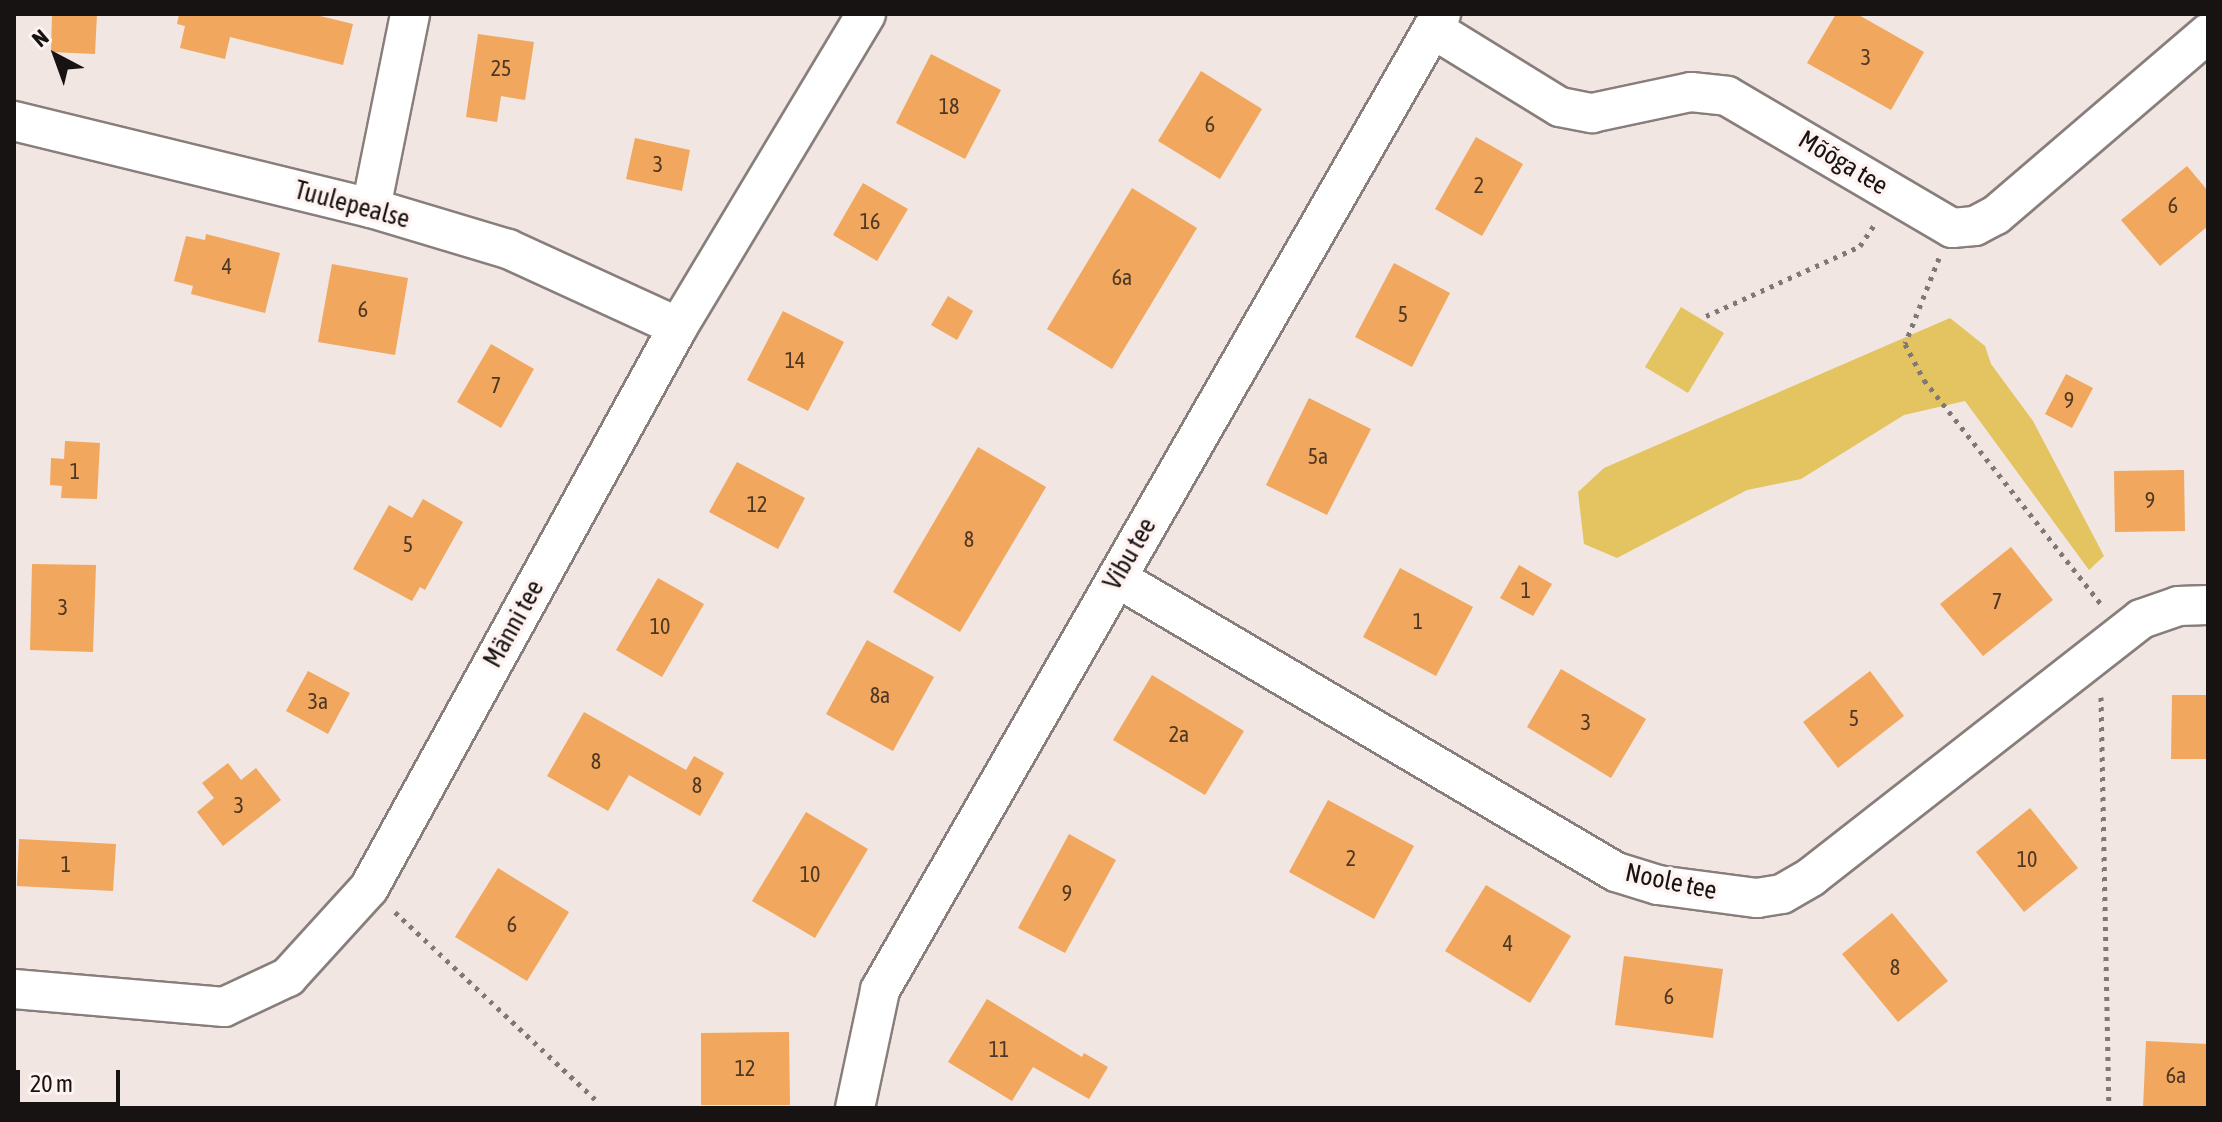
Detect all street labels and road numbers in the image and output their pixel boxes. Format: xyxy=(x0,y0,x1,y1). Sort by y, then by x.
street label: Mõõga tee xyxy=(1793,124,1893,202)
street label: Tuulepealse xyxy=(291,175,413,235)
street label: Vibu tee xyxy=(1097,512,1163,596)
street label: Männi tee xyxy=(477,575,551,673)
street label: Noole tee xyxy=(1623,857,1719,907)

